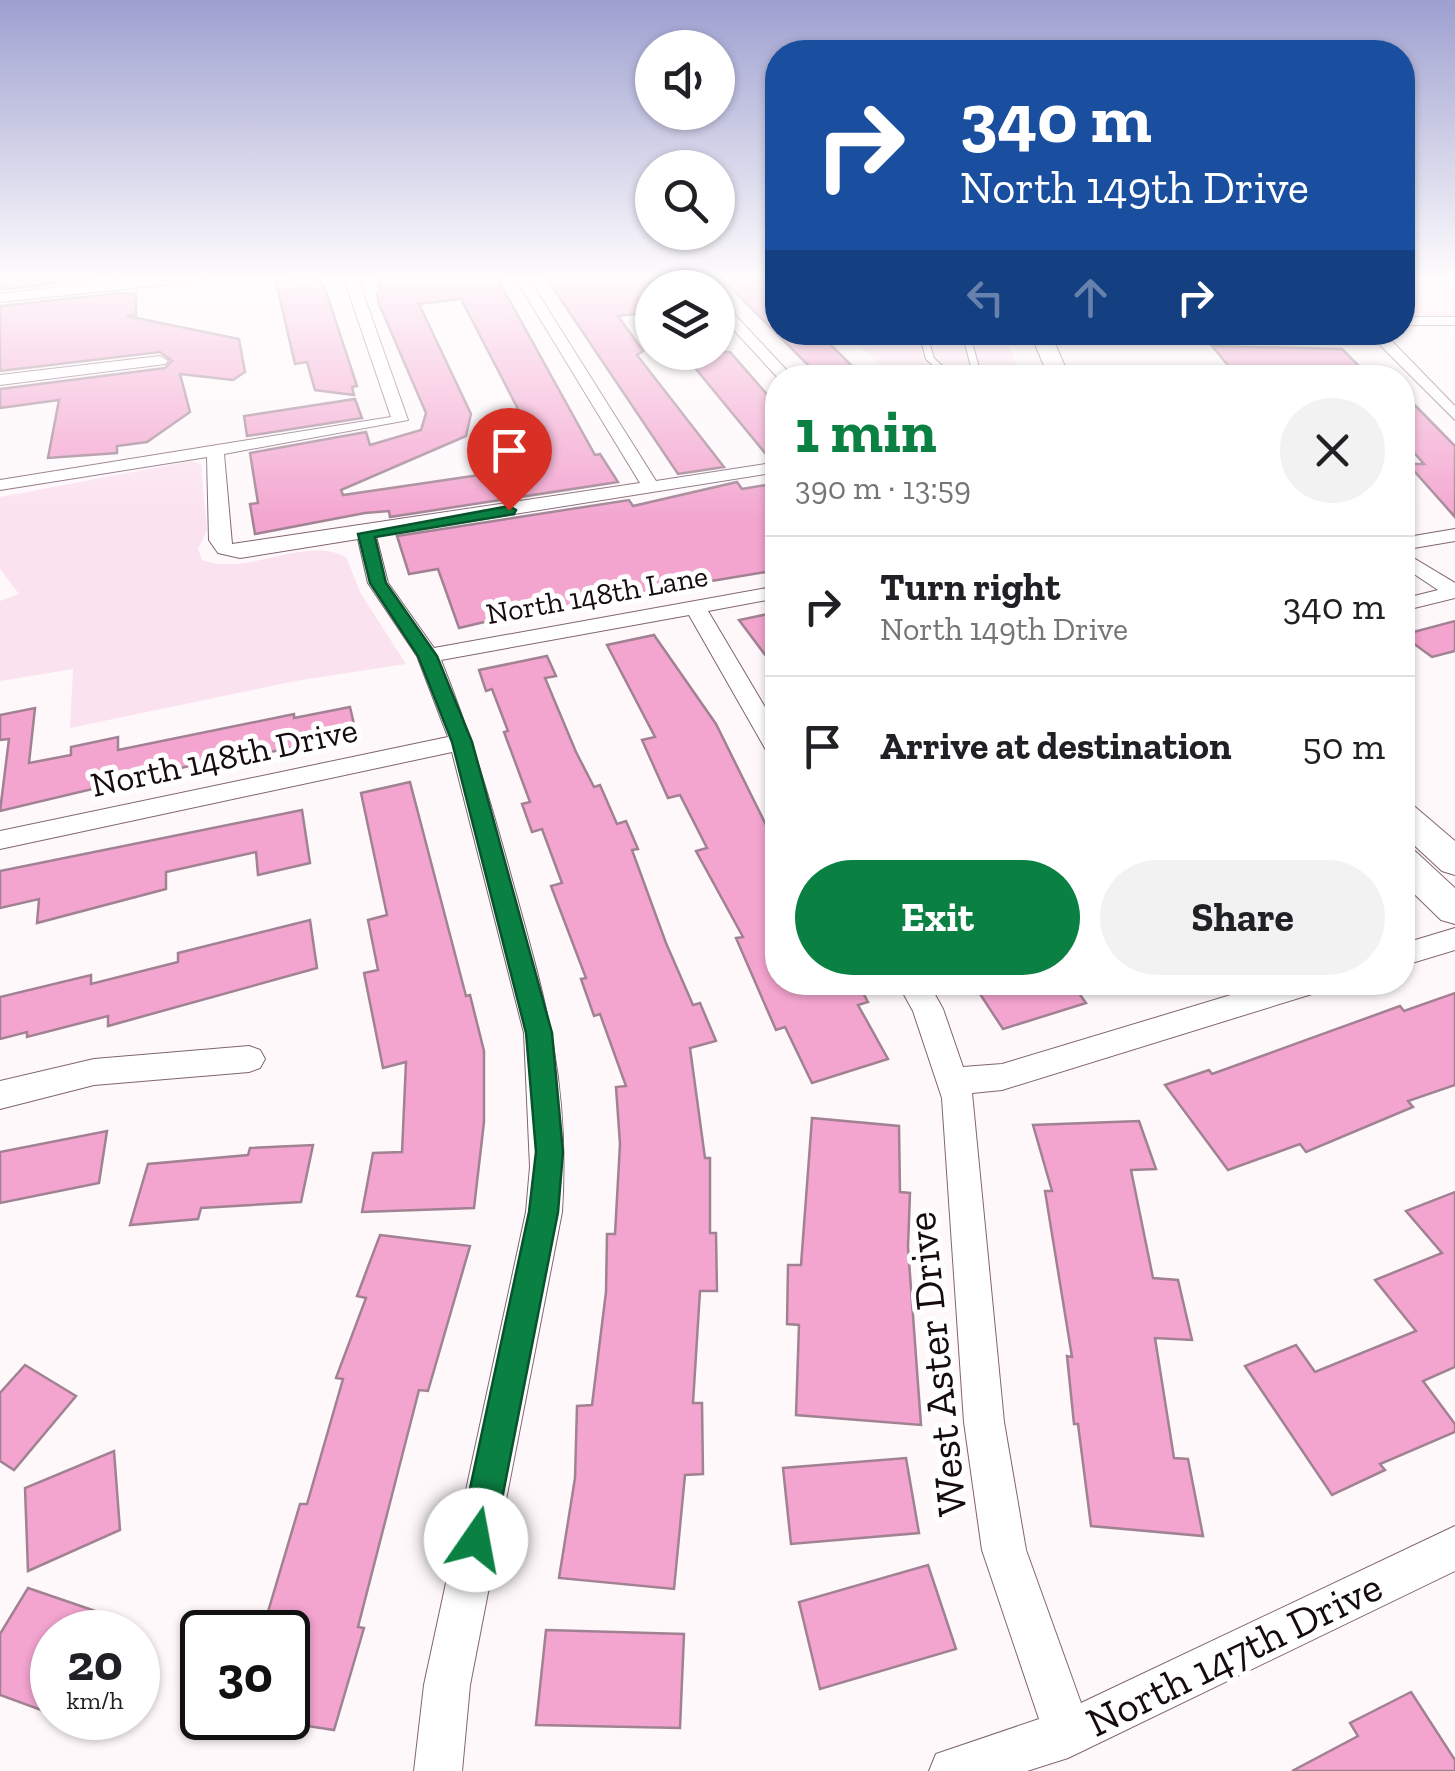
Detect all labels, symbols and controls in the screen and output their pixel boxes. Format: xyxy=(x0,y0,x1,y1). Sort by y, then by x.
map controls xyxy=(635,30,735,370)
button: sound xyxy=(635,30,735,130)
text: 340 m xyxy=(960,76,1152,160)
icon: right xyxy=(795,80,925,210)
button: search xyxy=(635,150,735,250)
text: North 149th Drive xyxy=(960,161,1309,215)
button: layers xyxy=(635,270,735,370)
icon: left xyxy=(958,270,1013,325)
icon: ahead xyxy=(1063,270,1118,325)
icon: right xyxy=(1168,270,1223,325)
text: 1 min xyxy=(795,395,937,467)
button: close xyxy=(1280,398,1385,503)
pin xyxy=(467,408,552,511)
icon: arrive xyxy=(482,423,537,478)
text: 390 m · 13:59 xyxy=(795,469,971,507)
street label: North 148th Lane xyxy=(483,558,711,632)
text: Turn right xyxy=(880,564,1060,610)
icon: right xyxy=(795,579,850,634)
text: 340 m xyxy=(1283,583,1385,629)
text: North 149th Drive xyxy=(880,610,1128,648)
street label: North 148th Drive xyxy=(87,708,361,806)
icon: arrive xyxy=(795,719,850,774)
text: Arrive at destination xyxy=(880,723,1231,769)
text: 50 m xyxy=(1302,723,1385,769)
button: Exit xyxy=(795,860,1080,975)
button: Share xyxy=(1100,860,1385,975)
street label: West Aster Drive xyxy=(895,1209,977,1519)
position arrow xyxy=(424,1488,528,1592)
street label: North 147th Drive xyxy=(1078,1560,1390,1748)
speed limit sign: 30 xyxy=(180,1610,310,1740)
text: 20 xyxy=(67,1633,123,1693)
text: km/h xyxy=(66,1685,124,1715)

